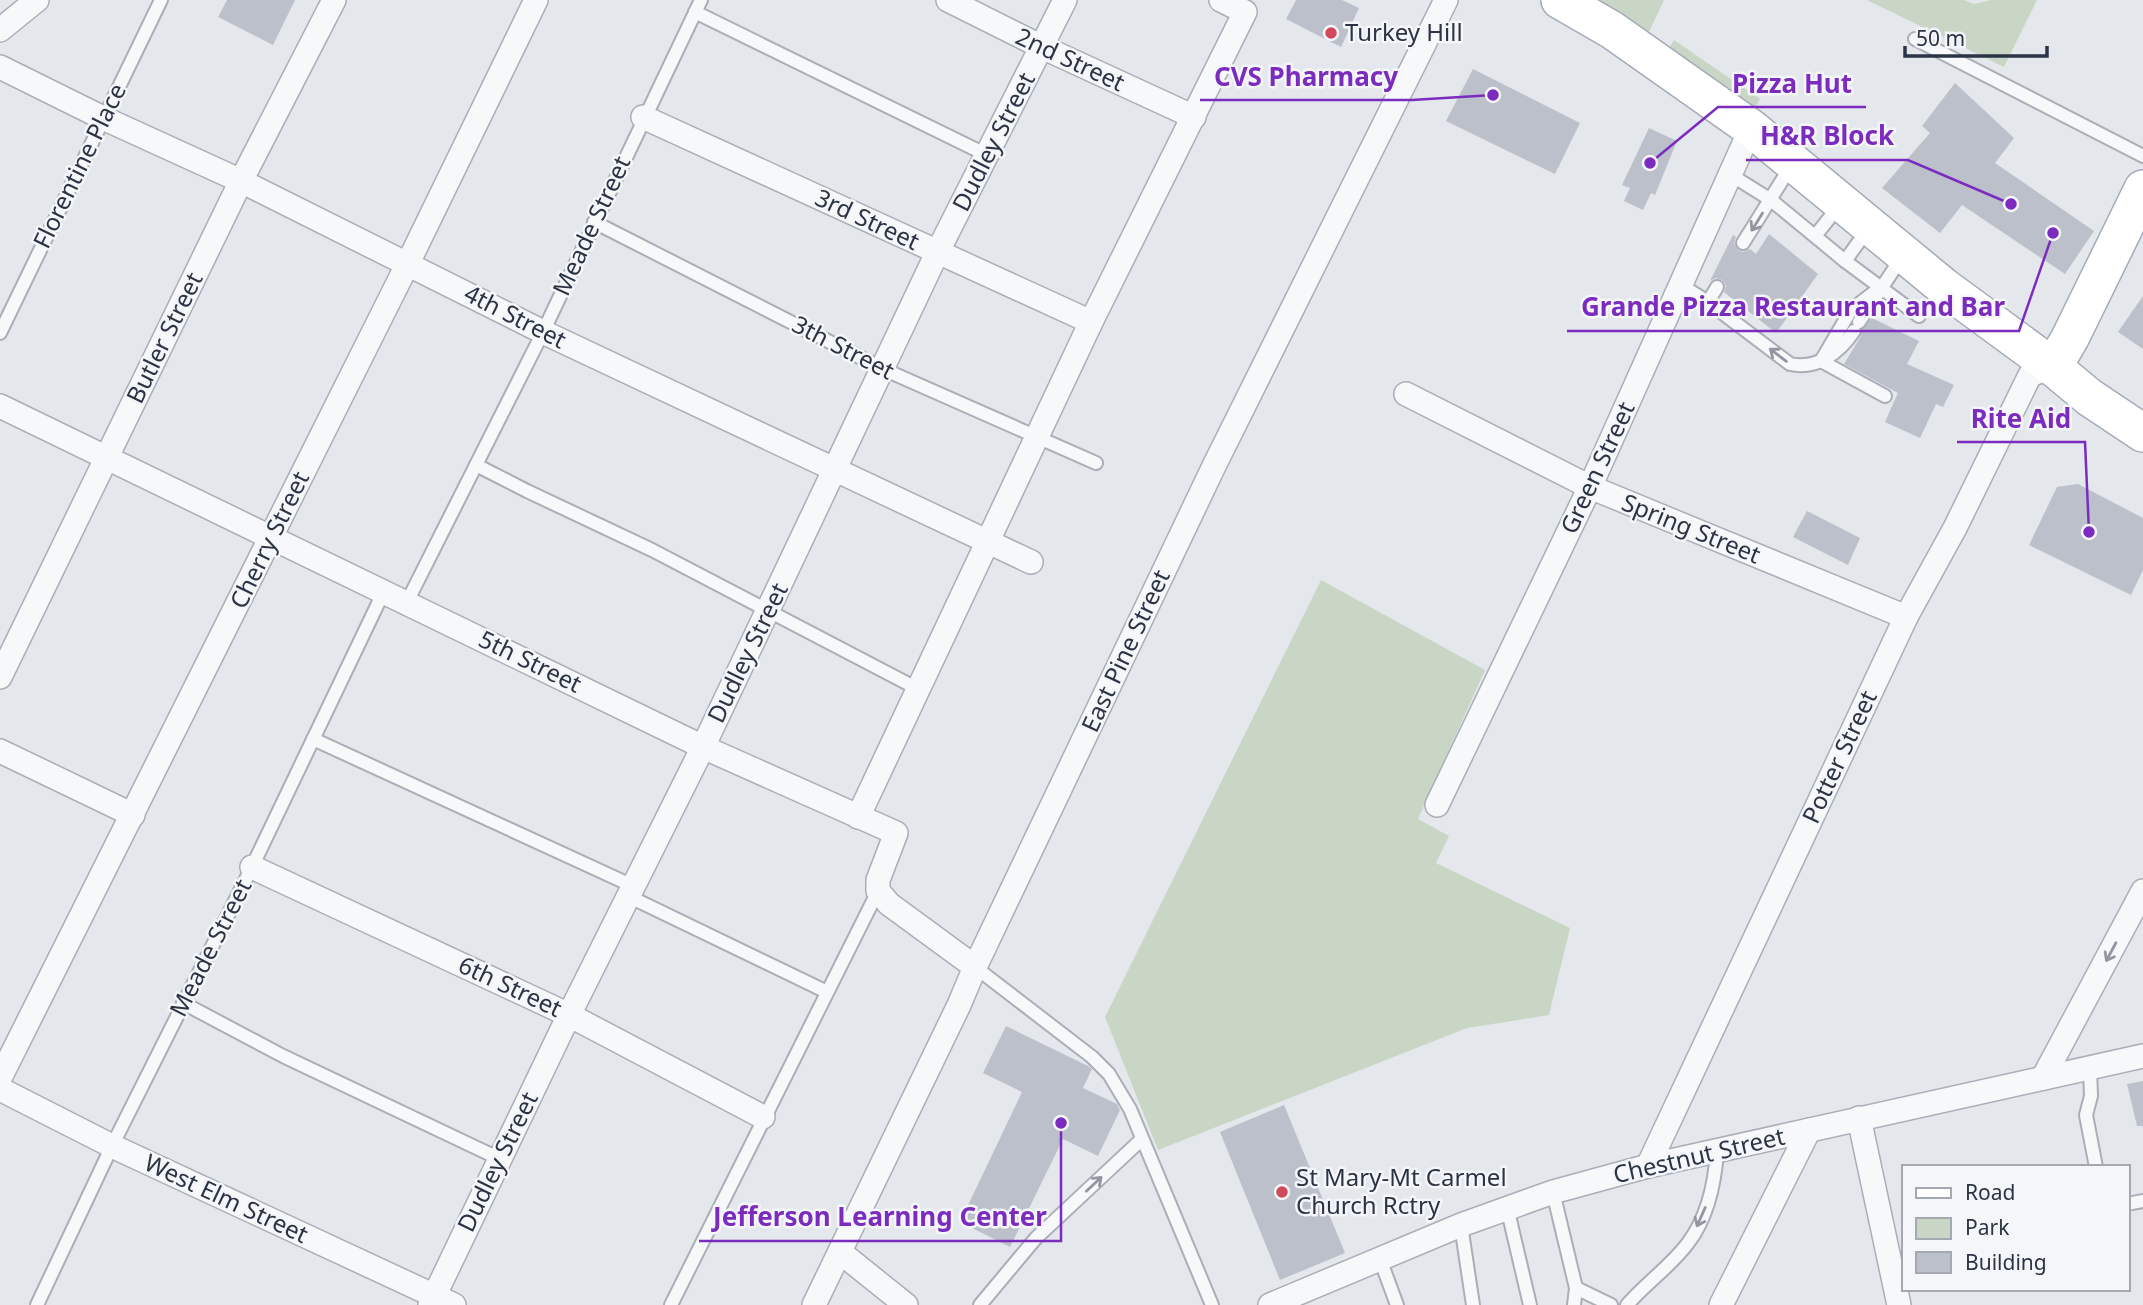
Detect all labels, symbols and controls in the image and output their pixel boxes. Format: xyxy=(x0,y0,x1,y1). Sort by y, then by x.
scale bar xyxy=(1905,14,2047,58)
place label: Turkey Hill xyxy=(1345,15,1463,48)
street label: 2nd Street xyxy=(1011,19,1131,98)
text: 50 m xyxy=(1916,24,1965,52)
marker: Turkey Hill xyxy=(1323,25,1339,41)
callout: CVS Pharmacy xyxy=(1200,53,1412,100)
text: CVS Pharmacy xyxy=(1214,58,1398,94)
callout: Pizza Hut xyxy=(1718,60,1866,107)
text: Pizza Hut xyxy=(1732,65,1852,101)
street label: Dudley Street xyxy=(943,66,1042,216)
street label: Florentine Place xyxy=(24,77,133,253)
callout: H&R Block xyxy=(1746,113,1908,160)
text: H&R Block xyxy=(1760,117,1895,153)
street label: Meade Street xyxy=(544,150,637,300)
street label: 3rd Street xyxy=(810,180,925,257)
one-way arrow xyxy=(1749,211,1763,231)
street label: Butler Street xyxy=(118,266,210,408)
street label: 4th Street xyxy=(459,276,573,356)
callout: Grande Pizza Restaurant and Bar xyxy=(1567,284,2019,331)
text: Grande Pizza Restaurant and Bar xyxy=(1581,288,2005,324)
street label: 3th Street xyxy=(787,307,901,387)
one-way arrow xyxy=(1769,347,1787,362)
callout: Rite Aid xyxy=(1957,395,2085,442)
street label: Green Street xyxy=(1552,396,1642,539)
text: Rite Aid xyxy=(1971,400,2071,436)
street label: Cherry Street xyxy=(221,465,316,613)
street label: Spring Street xyxy=(1617,485,1766,571)
street label: East Pine Street xyxy=(1073,564,1177,737)
street label: Dudley Street xyxy=(699,577,795,728)
street label: 5th Street xyxy=(474,622,588,700)
street label: Potter Street xyxy=(1793,684,1884,828)
street label: Meade Street xyxy=(161,873,259,1022)
one-way arrow xyxy=(2104,941,2118,961)
street label: 6th Street xyxy=(454,947,568,1024)
street label: Dudley Street xyxy=(449,1086,545,1237)
street label: Chestnut Street xyxy=(1610,1119,1788,1190)
street label: West Elm Street xyxy=(139,1145,314,1250)
place label: St Mary-Mt Carmel Church Rctry xyxy=(1296,1160,1507,1221)
legend xyxy=(1902,1165,2129,1291)
one-way arrow xyxy=(1085,1176,1102,1193)
text: Road xyxy=(1965,1178,2015,1206)
marker: St Mary-Mt Carmel Church Rctry xyxy=(1274,1184,1290,1200)
callout: Jefferson Learning Center xyxy=(699,1194,1061,1241)
text: Jefferson Learning Center xyxy=(711,1198,1047,1234)
one-way arrow xyxy=(1694,1206,1707,1227)
text: Park xyxy=(1965,1213,2010,1241)
text: Building xyxy=(1965,1248,2047,1276)

